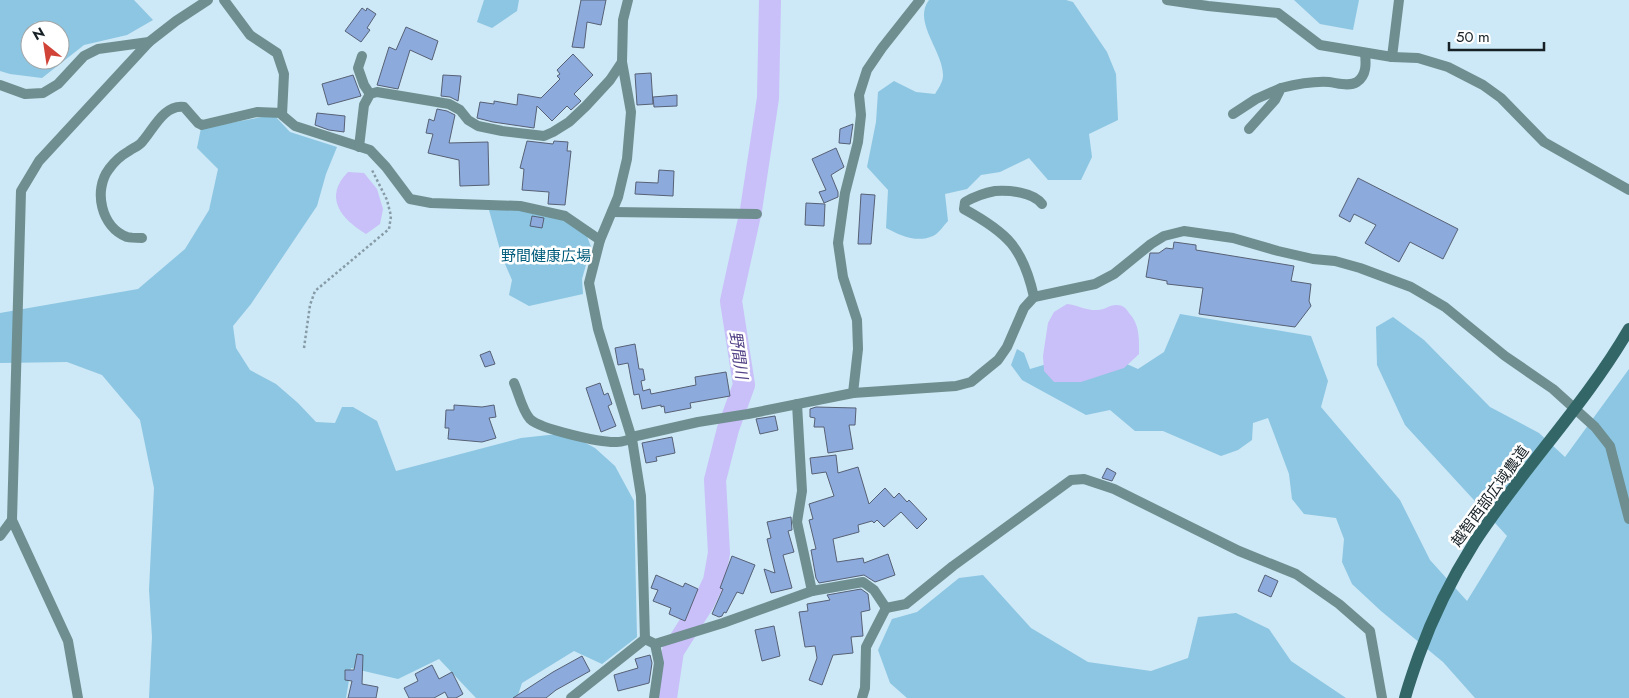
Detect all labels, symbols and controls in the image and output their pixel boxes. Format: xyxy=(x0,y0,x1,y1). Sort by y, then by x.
north arrow xyxy=(20,20,70,70)
scale bar xyxy=(1449,20,1544,52)
text: N xyxy=(29,22,48,45)
text: 50 m xyxy=(1456,26,1490,48)
park label: 野間健康広場 xyxy=(501,245,591,267)
water label: 野間川 xyxy=(724,330,754,382)
street label: 越智西部広域農道 xyxy=(1445,441,1534,552)

